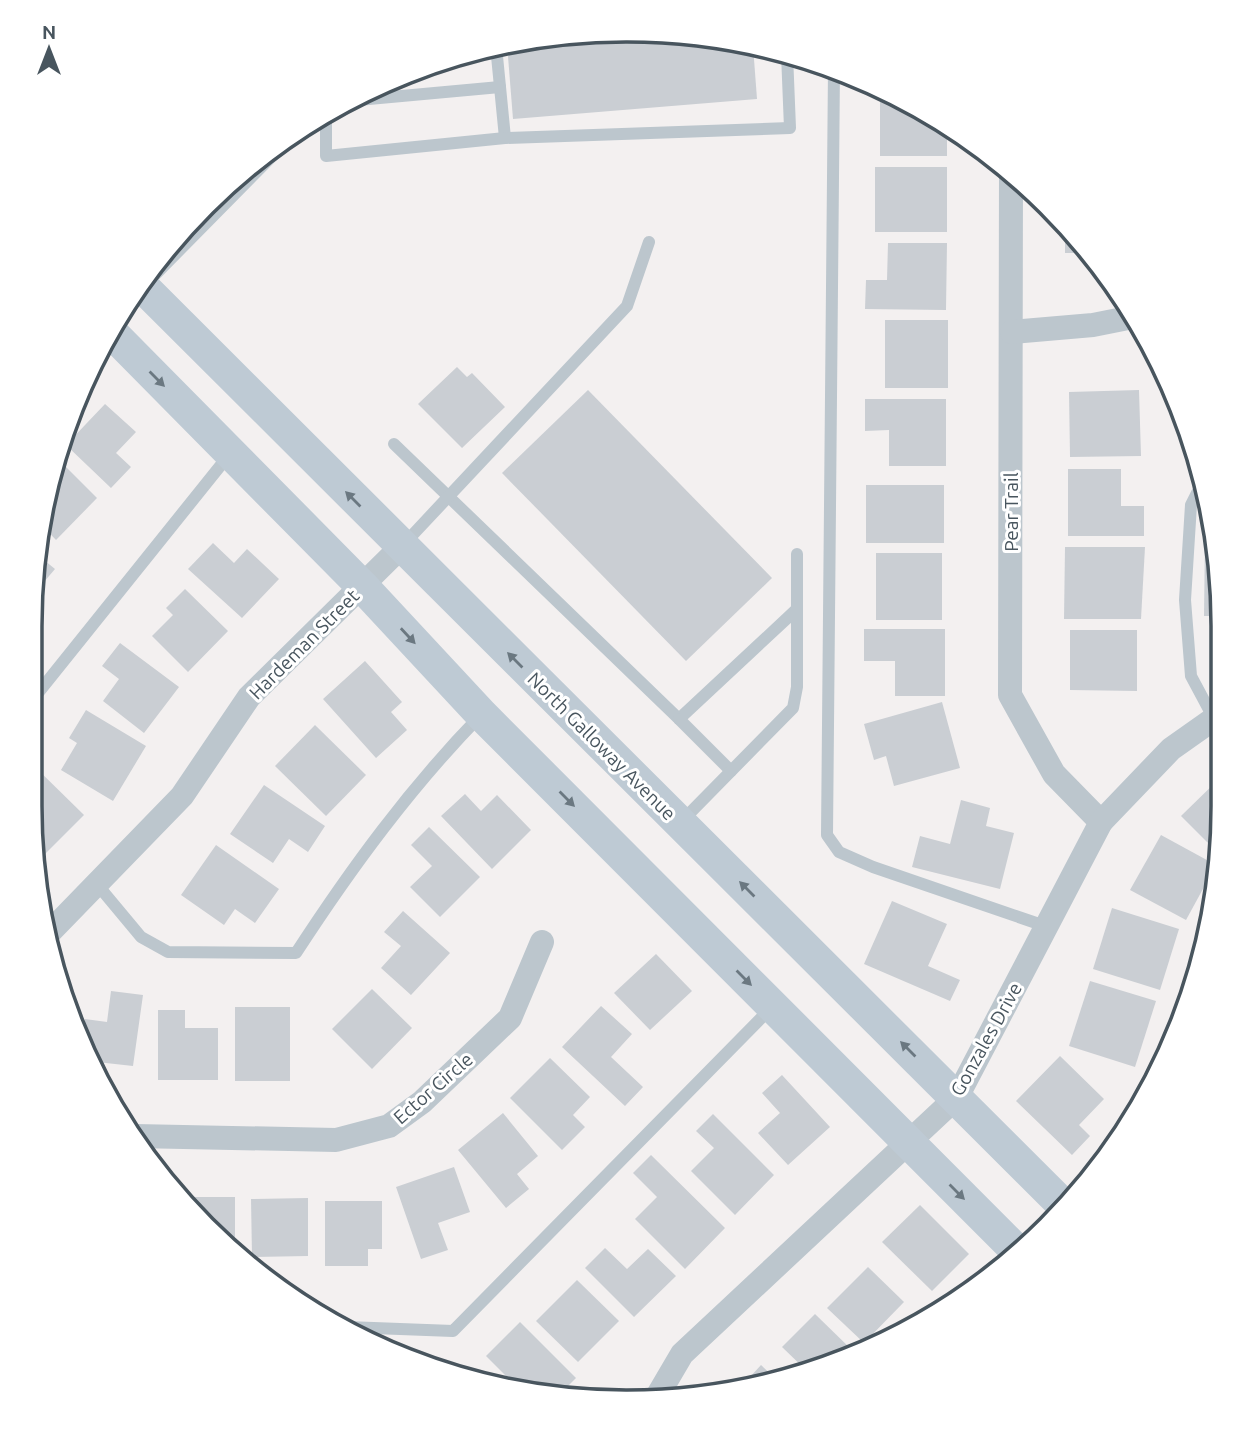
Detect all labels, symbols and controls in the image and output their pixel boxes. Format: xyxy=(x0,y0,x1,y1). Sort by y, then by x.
north arrow xyxy=(14,14,84,84)
text: N xyxy=(42,21,56,43)
one-way arrow xyxy=(149,371,165,387)
street label: Pear Trail xyxy=(1000,472,1022,552)
one-way arrow xyxy=(345,491,362,507)
street label: Hardeman Street xyxy=(245,584,364,703)
one-way arrow xyxy=(400,627,416,644)
one-way arrow xyxy=(508,652,524,669)
street label: North Galloway Avenue xyxy=(524,668,680,824)
one-way arrow xyxy=(558,790,574,807)
one-way arrow xyxy=(738,881,755,898)
one-way arrow xyxy=(736,969,752,986)
street label: Gonzales Drive xyxy=(946,979,1026,1099)
one-way arrow xyxy=(900,1042,917,1058)
street label: Ector Circle xyxy=(389,1048,477,1128)
one-way arrow xyxy=(949,1183,966,1200)

